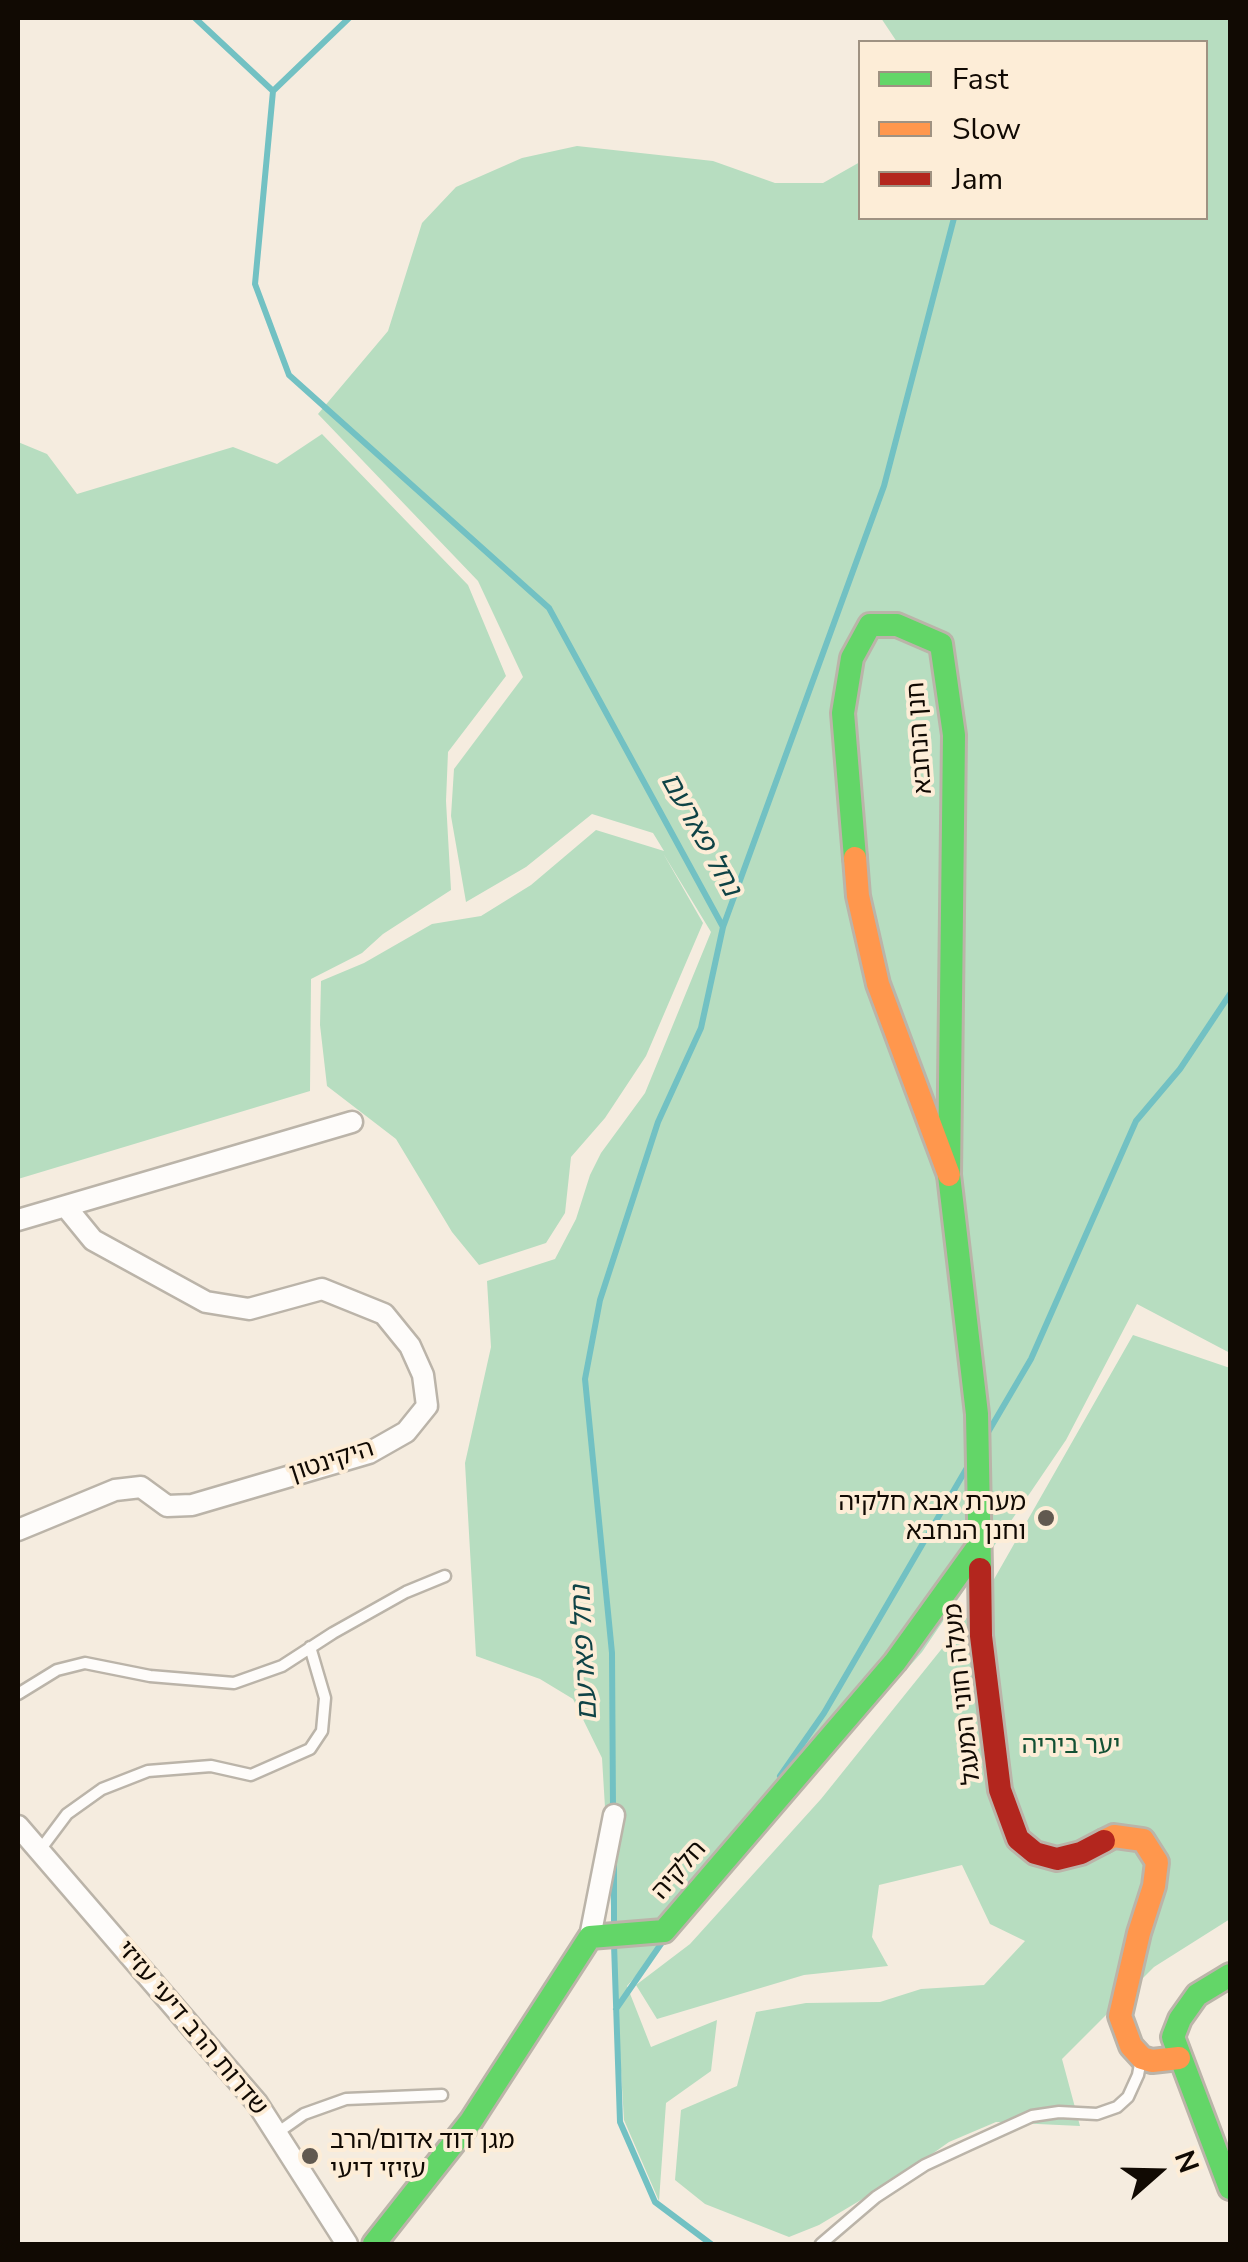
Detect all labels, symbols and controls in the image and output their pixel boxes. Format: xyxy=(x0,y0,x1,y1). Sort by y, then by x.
legend xyxy=(858,40,1208,220)
text: Fast xyxy=(952,59,1009,100)
text: Slow xyxy=(952,109,1021,150)
text: Jam xyxy=(952,159,1003,200)
street label: חנן הנחבא xyxy=(902,681,940,795)
water label: נחל פארעם xyxy=(651,767,747,903)
street label: היקינטון xyxy=(286,1434,378,1490)
place label: מערת אבא חלקיה וחנן הנחבא xyxy=(838,1489,1026,1548)
marker: מערת אבא חלקיה וחנן הנחבא xyxy=(1035,1507,1057,1529)
water label: נחל פארעם xyxy=(566,1584,606,1722)
street label: מעלה חוני המעגל xyxy=(940,1602,988,1786)
park label: יער ביריה xyxy=(1022,1732,1120,1762)
street label: חלקיה xyxy=(646,1836,714,1906)
street label: שדרות הרב דיעי עזיזי xyxy=(109,1935,273,2123)
north arrow xyxy=(1108,2122,1208,2222)
place label: מגן דוד אדום/הרב עזיזי דיעי xyxy=(330,2127,514,2186)
marker: מגן דוד אדום/הרב עזיזי דיעי xyxy=(299,2145,321,2167)
text: N xyxy=(1165,2145,1208,2178)

